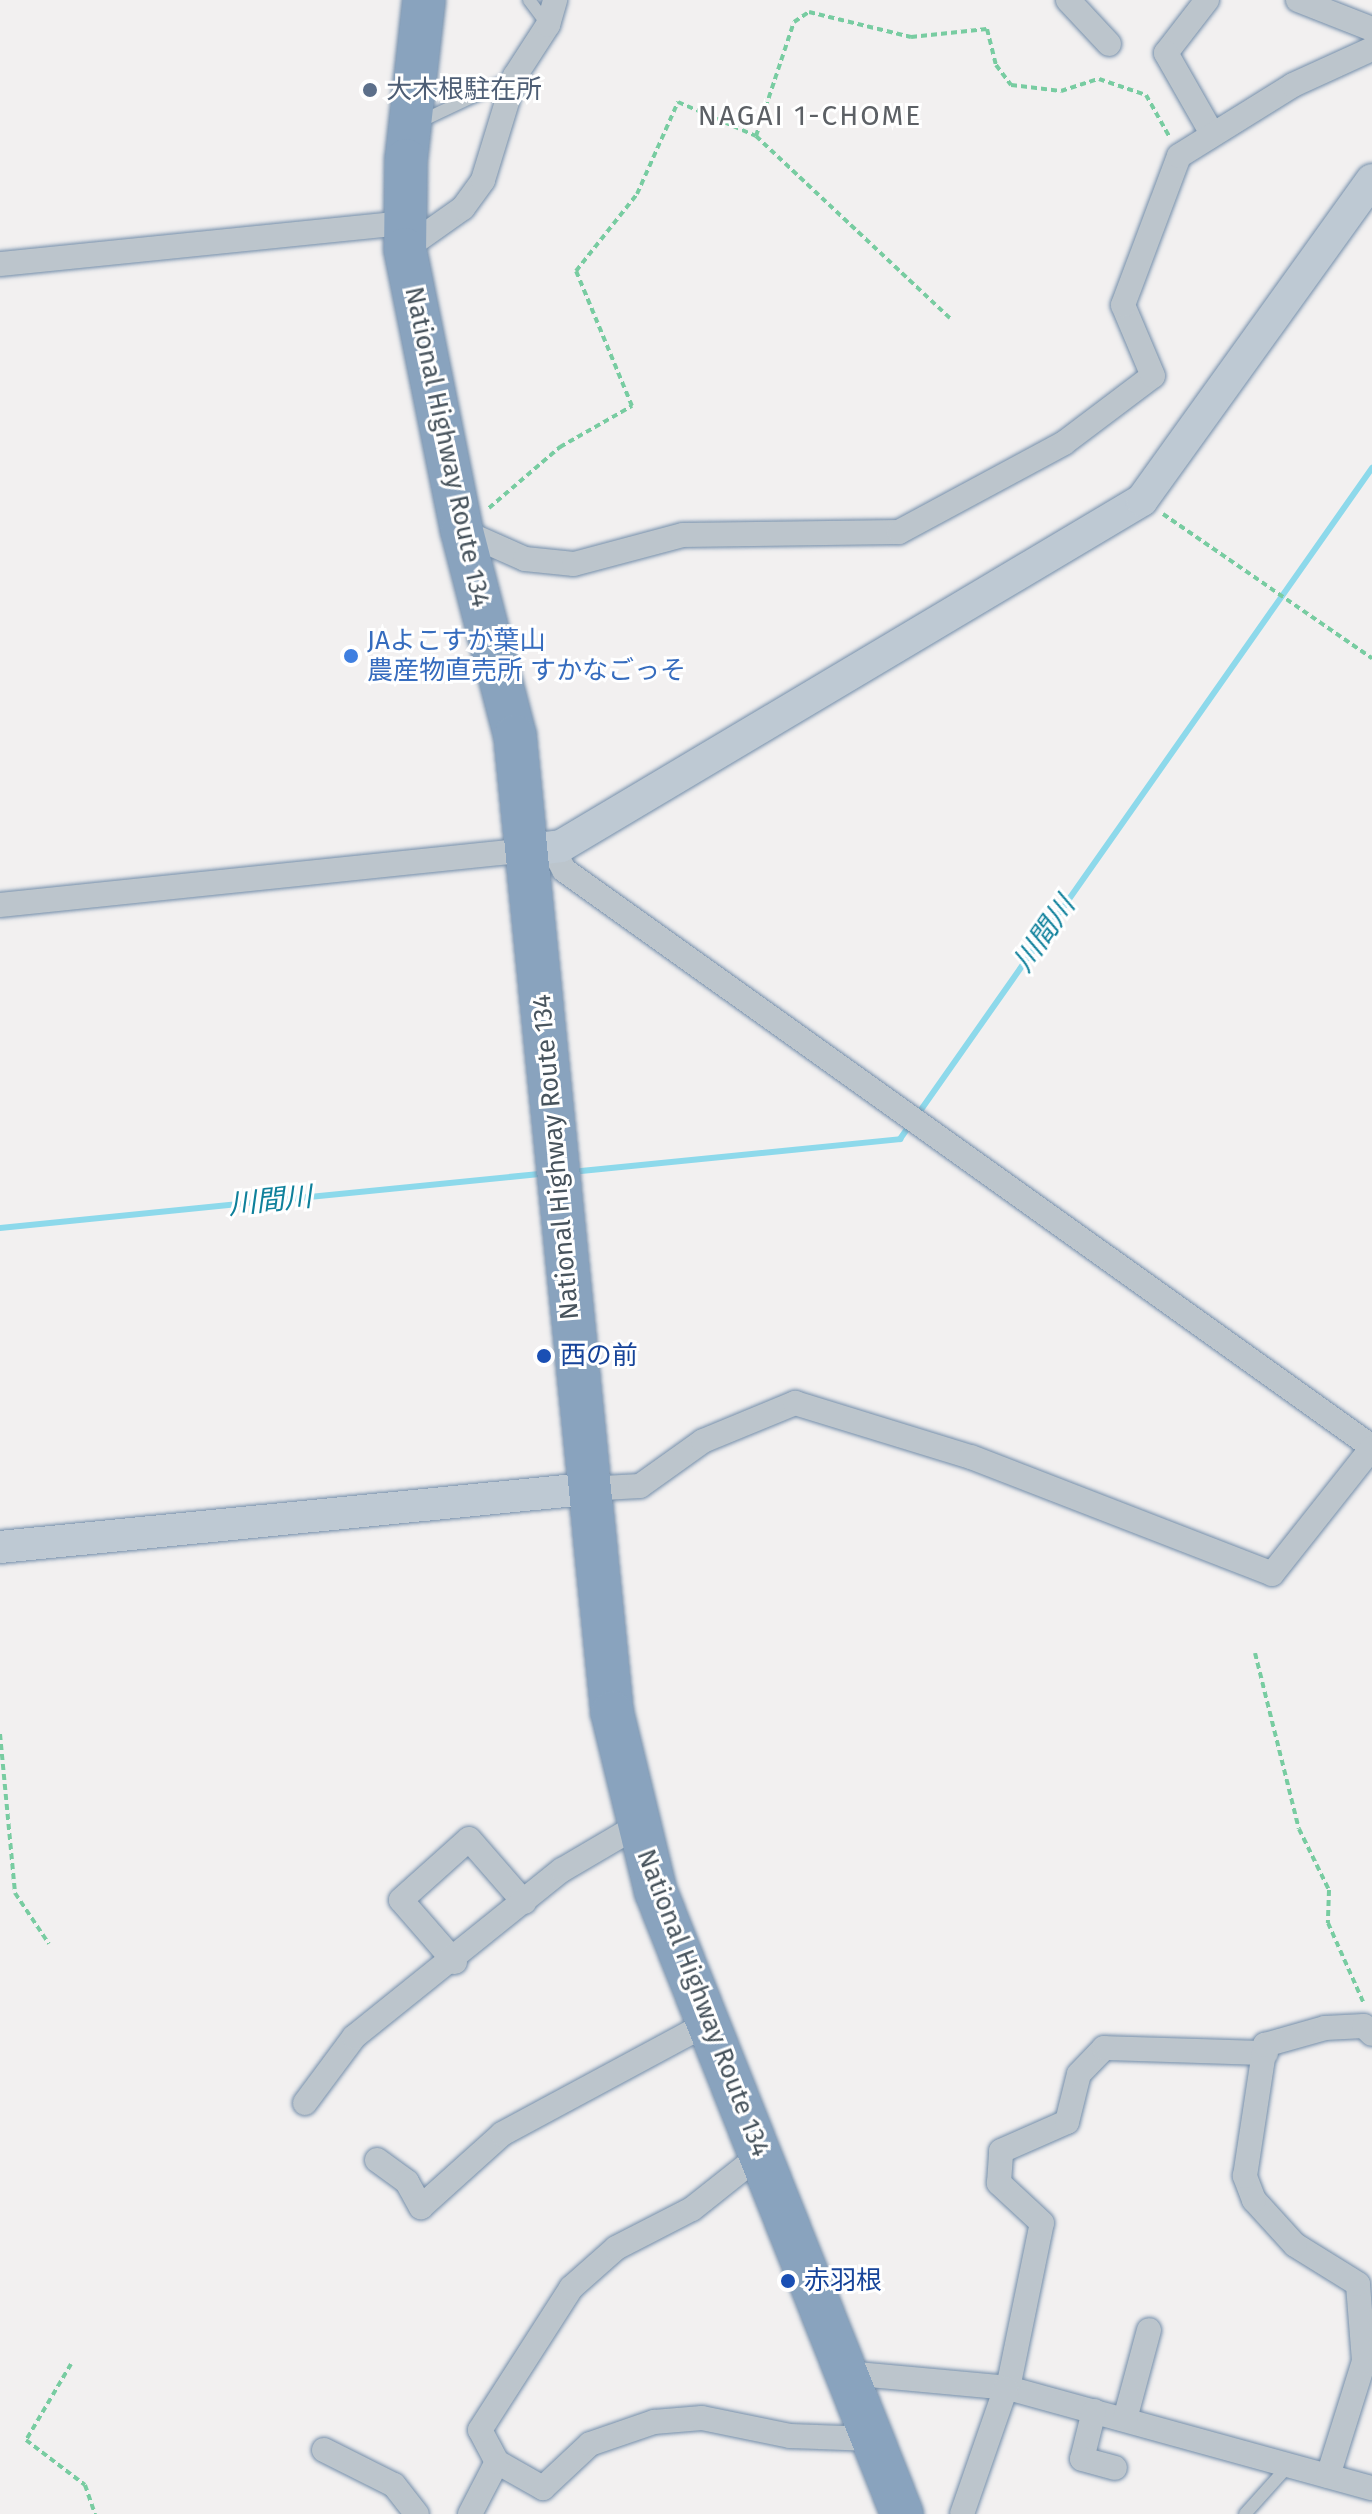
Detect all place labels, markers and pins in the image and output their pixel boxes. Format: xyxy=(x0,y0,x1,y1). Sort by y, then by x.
place label: 大木根駐在所 xyxy=(386,74,542,106)
marker: 大木根駐在所 xyxy=(361,81,379,99)
place label: JAよこすか葉山 農産物直売所 すかなごっそ xyxy=(367,625,686,686)
marker: JAよこすか葉山 農産物直売所 すかなごっそ xyxy=(342,647,360,665)
place label: 西の前 xyxy=(560,1340,638,1372)
marker: 西の前 xyxy=(535,1347,553,1365)
place label: 赤羽根 xyxy=(804,2265,882,2297)
marker: 赤羽根 xyxy=(779,2272,797,2290)

